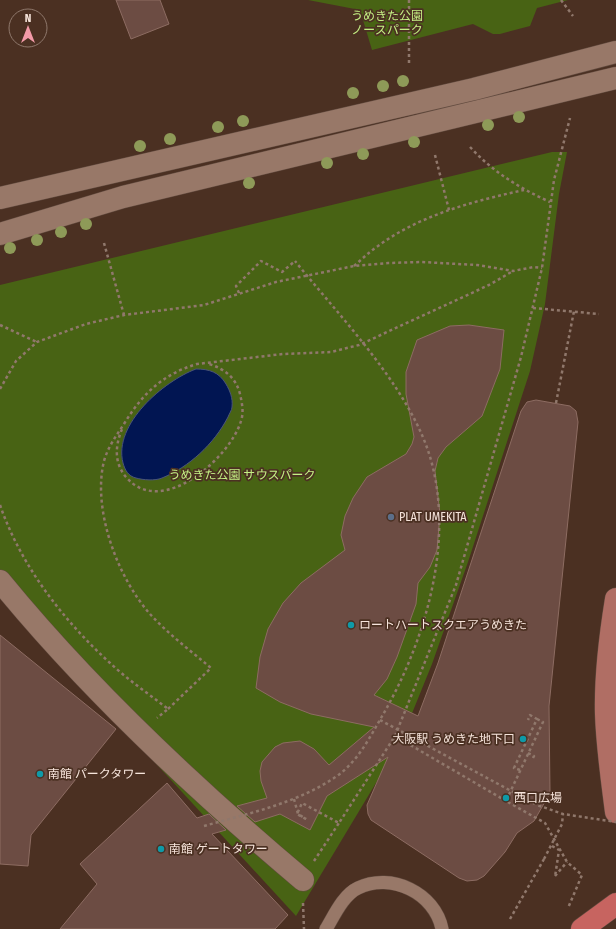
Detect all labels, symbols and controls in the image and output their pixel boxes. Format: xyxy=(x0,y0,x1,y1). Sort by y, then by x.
north arrow xyxy=(8,8,48,48)
park label: うめきた公園 ノースパーク xyxy=(351,9,423,37)
text: N xyxy=(25,12,31,25)
park label: うめきた公園 サウスパーク xyxy=(169,468,315,482)
place label: PLAT UMEKITA xyxy=(399,510,467,524)
marker: PLAT UMEKITA xyxy=(386,512,396,522)
place label: ロートハートスクエアうめきた xyxy=(359,618,527,632)
marker: ロートハートスクエアうめきた xyxy=(346,620,356,630)
place label: 大阪駅 うめきた地下口 xyxy=(392,732,515,746)
marker: 大阪駅 うめきた地下口 xyxy=(518,734,528,744)
place label: 南館 パークタワー xyxy=(48,767,146,781)
marker: 南館 パークタワー xyxy=(35,769,45,779)
place label: 西口広場 xyxy=(514,791,562,805)
marker: 西口広場 xyxy=(501,793,511,803)
place label: 南館 ゲートタワー xyxy=(169,842,268,856)
marker: 南館 ゲートタワー xyxy=(156,844,166,854)

